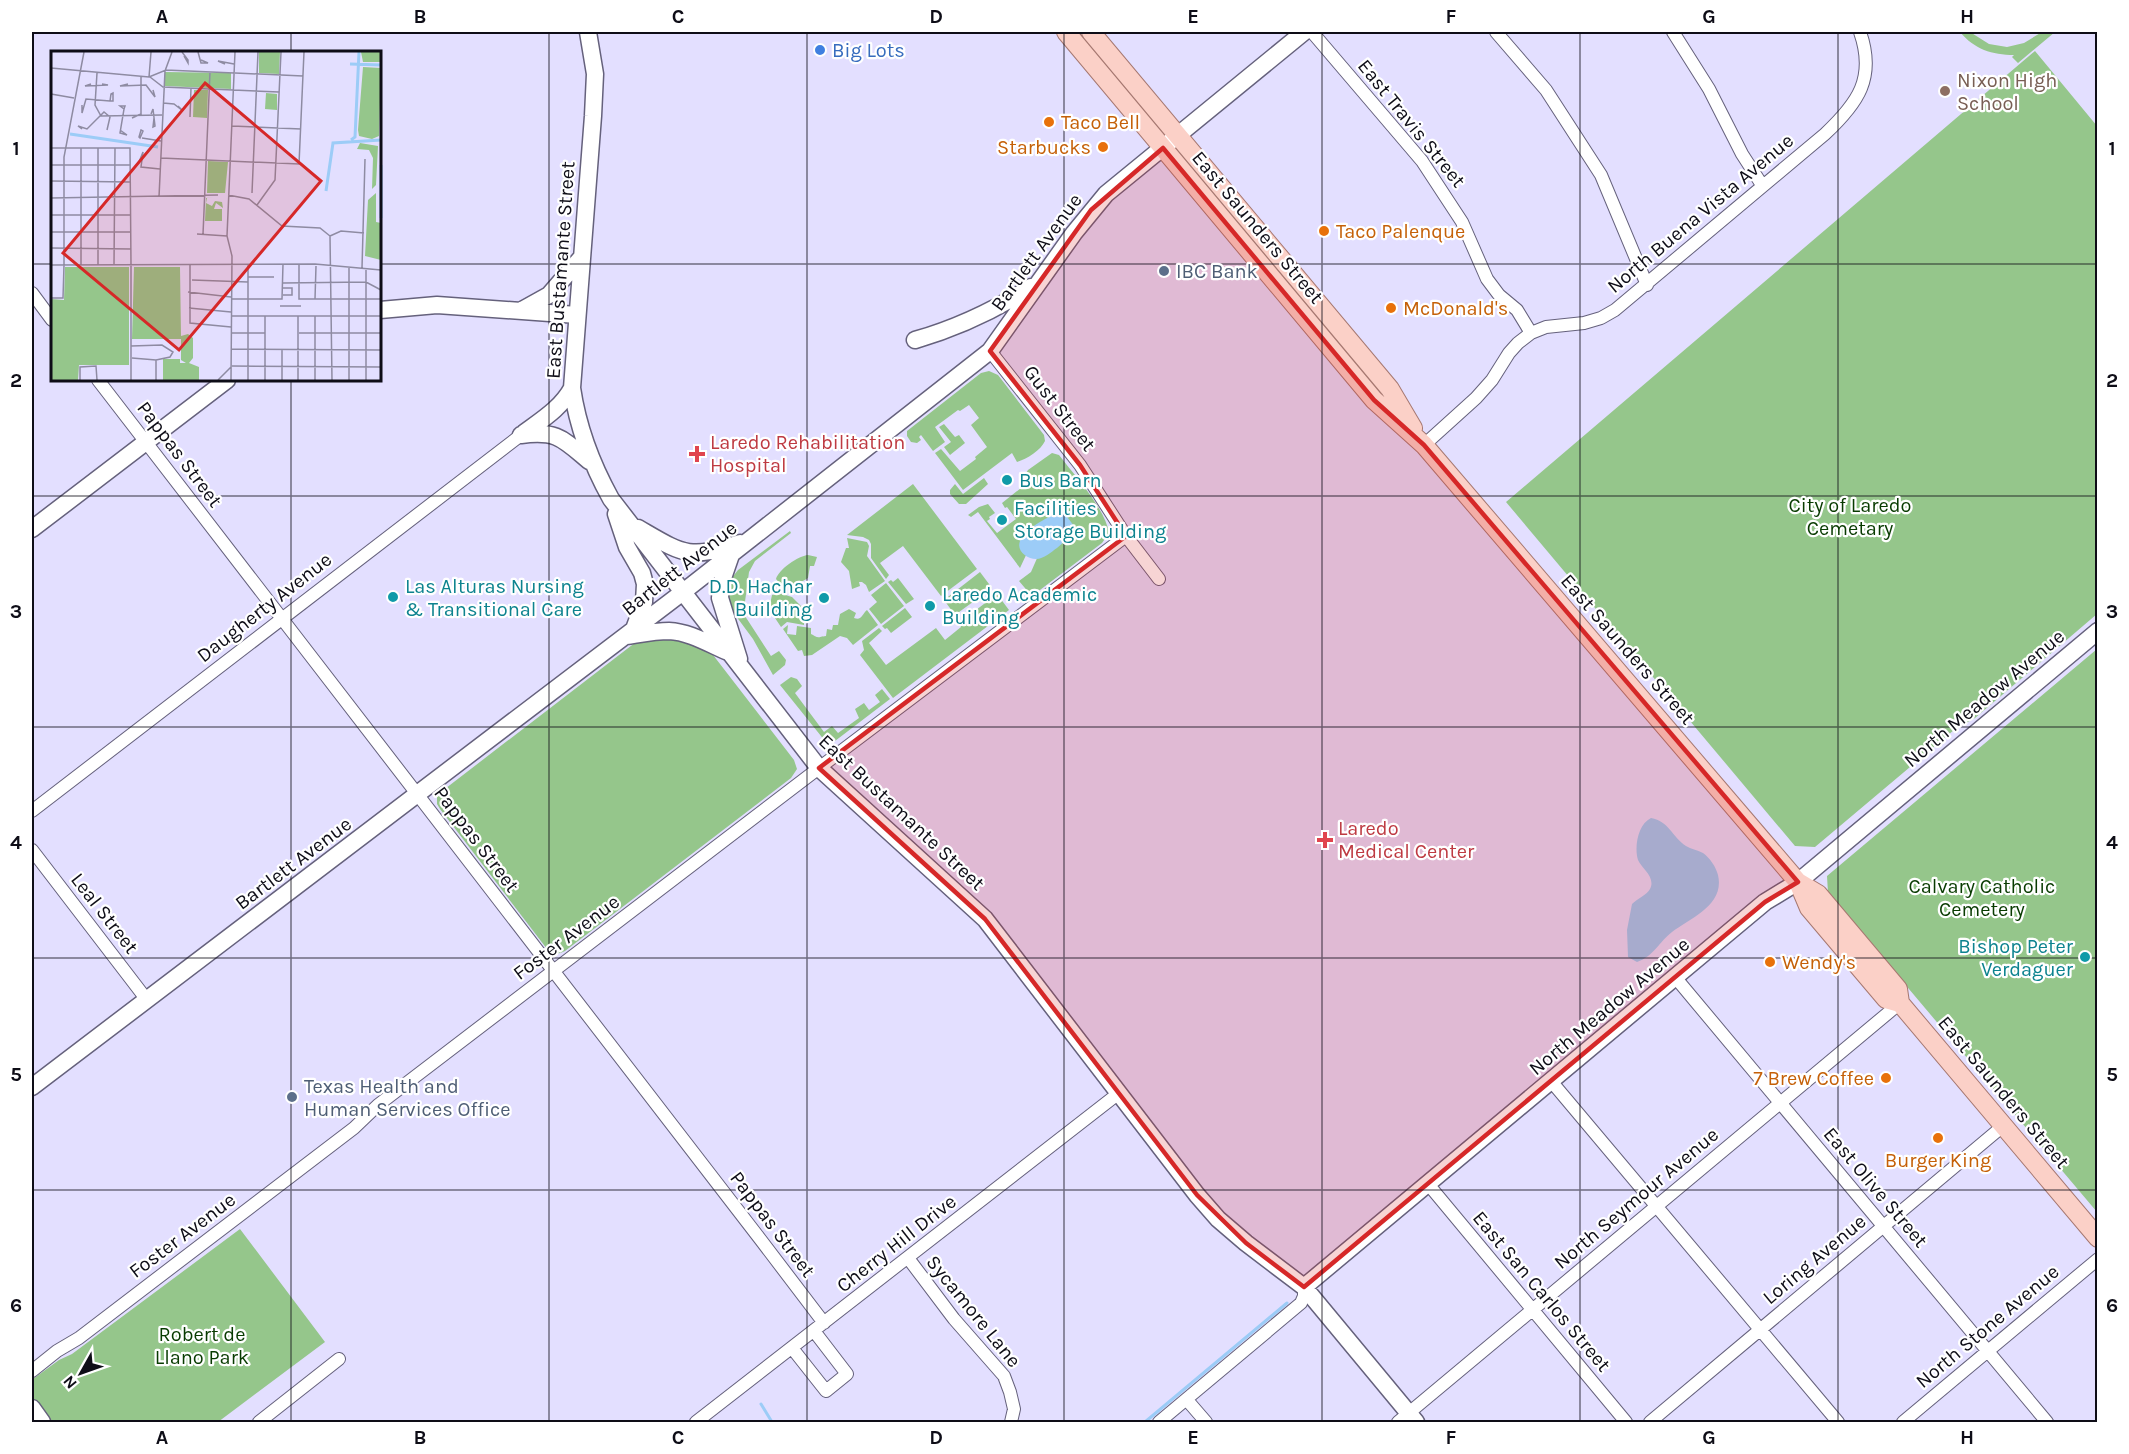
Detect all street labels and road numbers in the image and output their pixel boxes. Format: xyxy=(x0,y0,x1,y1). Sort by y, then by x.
street label: East Travis Street xyxy=(1353,55,1471,192)
street label: North Buena Vista Avenue xyxy=(1603,129,1798,298)
street label: East Saunders Street xyxy=(1187,146,1328,309)
street label: East Bustamante Street xyxy=(541,160,580,379)
street label: Bartlett Avenue xyxy=(986,189,1087,316)
street label: Gust Street xyxy=(1019,361,1101,456)
street label: Pappas Street xyxy=(132,397,227,512)
street label: Bartlett Avenue xyxy=(617,516,741,620)
street label: Daugherty Avenue xyxy=(192,548,336,667)
street label: East Saunders Street xyxy=(1556,569,1700,730)
street label: North Meadow Avenue xyxy=(1899,625,2069,772)
street label: East Bustamante Street xyxy=(814,730,990,895)
street label: Pappas Street xyxy=(429,782,524,897)
street label: Bartlett Avenue xyxy=(231,812,356,915)
street label: Leal Street xyxy=(66,868,143,959)
street label: Foster Avenue xyxy=(509,890,624,985)
street label: North Meadow Avenue xyxy=(1524,933,1694,1080)
street label: East Saunders Street xyxy=(1933,1011,2074,1174)
street label: North Seymour Avenue xyxy=(1549,1123,1723,1274)
street label: East Olive Street xyxy=(1819,1123,1933,1252)
street label: Pappas Street xyxy=(725,1167,820,1282)
street label: Foster Avenue xyxy=(125,1188,240,1283)
street label: Cherry Hill Drive xyxy=(832,1190,961,1297)
street label: East San Carlos Street xyxy=(1468,1207,1616,1377)
street label: Loring Avenue xyxy=(1758,1210,1871,1309)
street label: Sycamore Lane xyxy=(921,1251,1026,1372)
street label: North Stone Avenue xyxy=(1911,1260,2064,1393)

